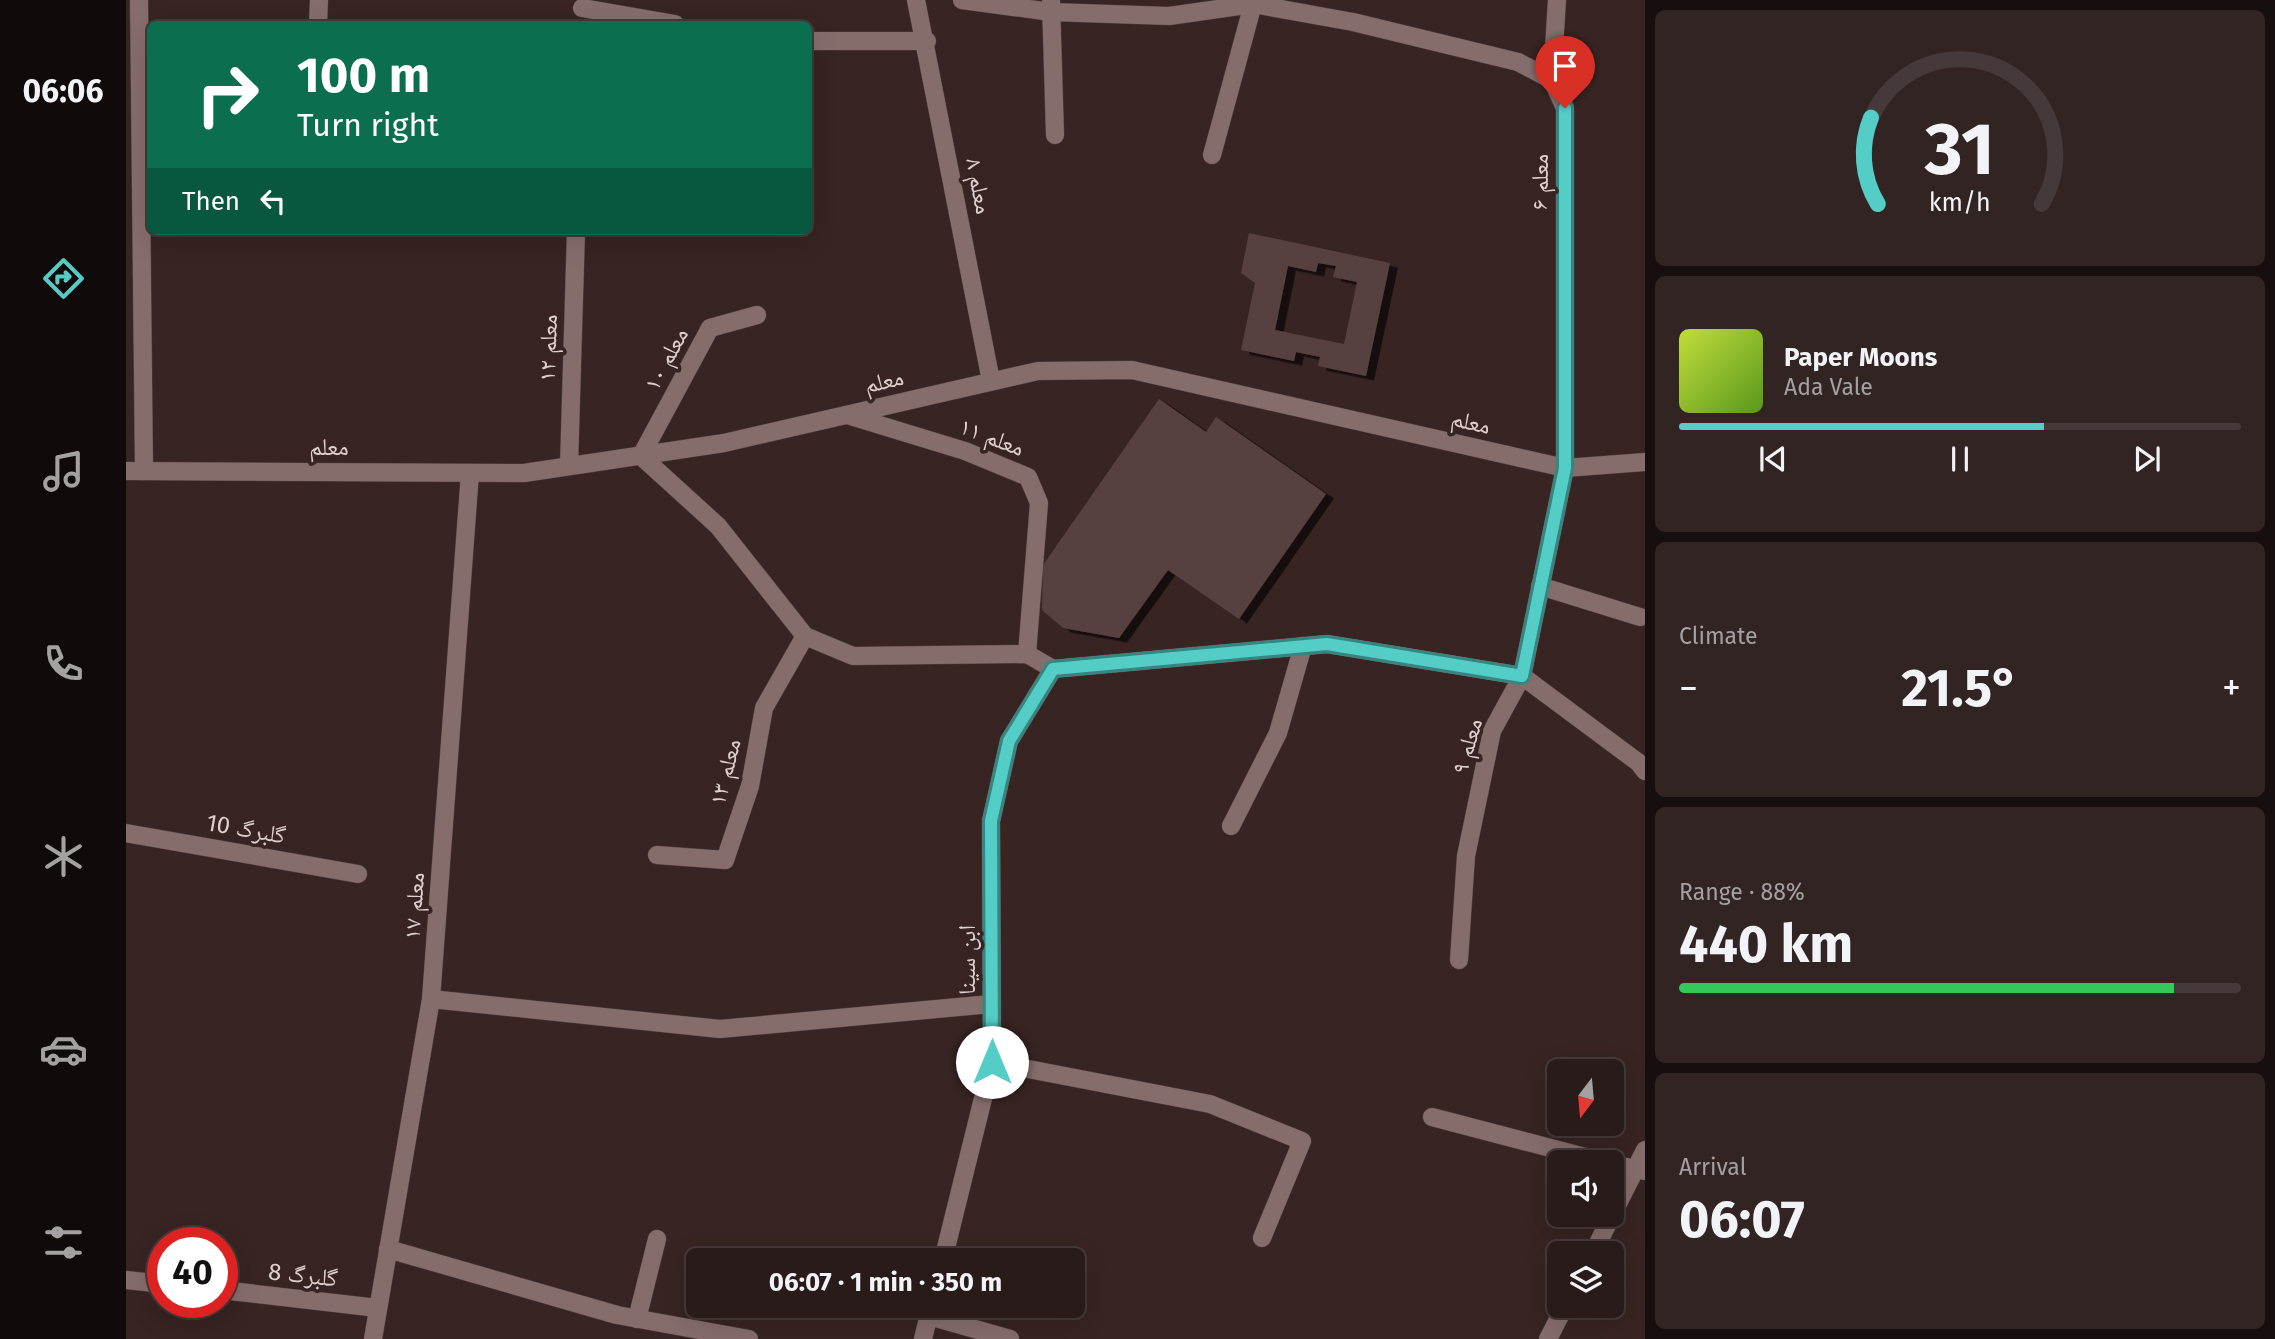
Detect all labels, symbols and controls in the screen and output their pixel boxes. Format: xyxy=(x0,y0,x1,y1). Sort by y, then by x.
pin xyxy=(1535,36,1595,108)
text: 100 m xyxy=(297,46,430,105)
icon: arrive xyxy=(1546,47,1584,85)
icon: right xyxy=(182,49,273,140)
text: 06:06 xyxy=(22,72,104,110)
text: Turn right xyxy=(297,106,439,144)
text: 31 xyxy=(1924,106,1995,193)
street label: معلم ۶ xyxy=(1526,154,1556,210)
street label: معلم ۸ xyxy=(958,156,998,217)
icon: left xyxy=(254,182,292,220)
text: Then xyxy=(182,186,240,217)
text: km/h xyxy=(1929,188,1991,218)
icon: directions xyxy=(39,254,88,303)
street label: معلم ۱۲ xyxy=(533,314,565,382)
street label: معلم ۱۰ xyxy=(638,323,696,396)
text: Paper Moons xyxy=(1784,342,1937,373)
street label: معلم xyxy=(862,363,907,401)
text: Ada Vale xyxy=(1784,373,1873,401)
street label: معلم xyxy=(1448,404,1493,442)
street label: معلم ۱۱ xyxy=(955,412,1028,464)
street label: معلم xyxy=(309,433,349,463)
icon: previous xyxy=(1754,440,1792,478)
icon: pause xyxy=(1941,440,1979,478)
icon: next xyxy=(2128,440,2166,478)
icon: music xyxy=(39,447,88,496)
text: Climate xyxy=(1679,622,1758,650)
icon: phone xyxy=(39,639,88,688)
text: 21.5° xyxy=(1901,657,2019,720)
text: − xyxy=(1679,665,1698,711)
text: + xyxy=(2222,665,2241,711)
street label: معلم ۹ xyxy=(1446,715,1490,778)
street label: معلم ۱۳ xyxy=(703,736,749,809)
street label: گلبرگ 10 xyxy=(204,808,288,850)
icon: climate xyxy=(39,832,88,881)
street label: معلم ۱۷ xyxy=(398,871,432,941)
text: Range · 88% xyxy=(1679,878,1805,906)
text: 440 km xyxy=(1679,913,1853,976)
street label: ابن سینا xyxy=(953,925,981,995)
icon: car xyxy=(39,1025,88,1074)
position arrow xyxy=(955,1025,1029,1099)
north arrow xyxy=(1547,1059,1624,1136)
map controls xyxy=(1547,1059,1624,1318)
button: sound xyxy=(1547,1150,1624,1227)
text: Arrival xyxy=(1679,1153,1746,1181)
text: 06:07 xyxy=(1679,1188,1805,1251)
icon: filters xyxy=(39,1218,88,1267)
speed limit sign: 40 xyxy=(147,1227,238,1318)
button: layers xyxy=(1547,1241,1624,1318)
street label: گلبرگ 8 xyxy=(267,1257,339,1293)
text: 06:07 · 1 min · 350 m xyxy=(769,1267,1002,1298)

